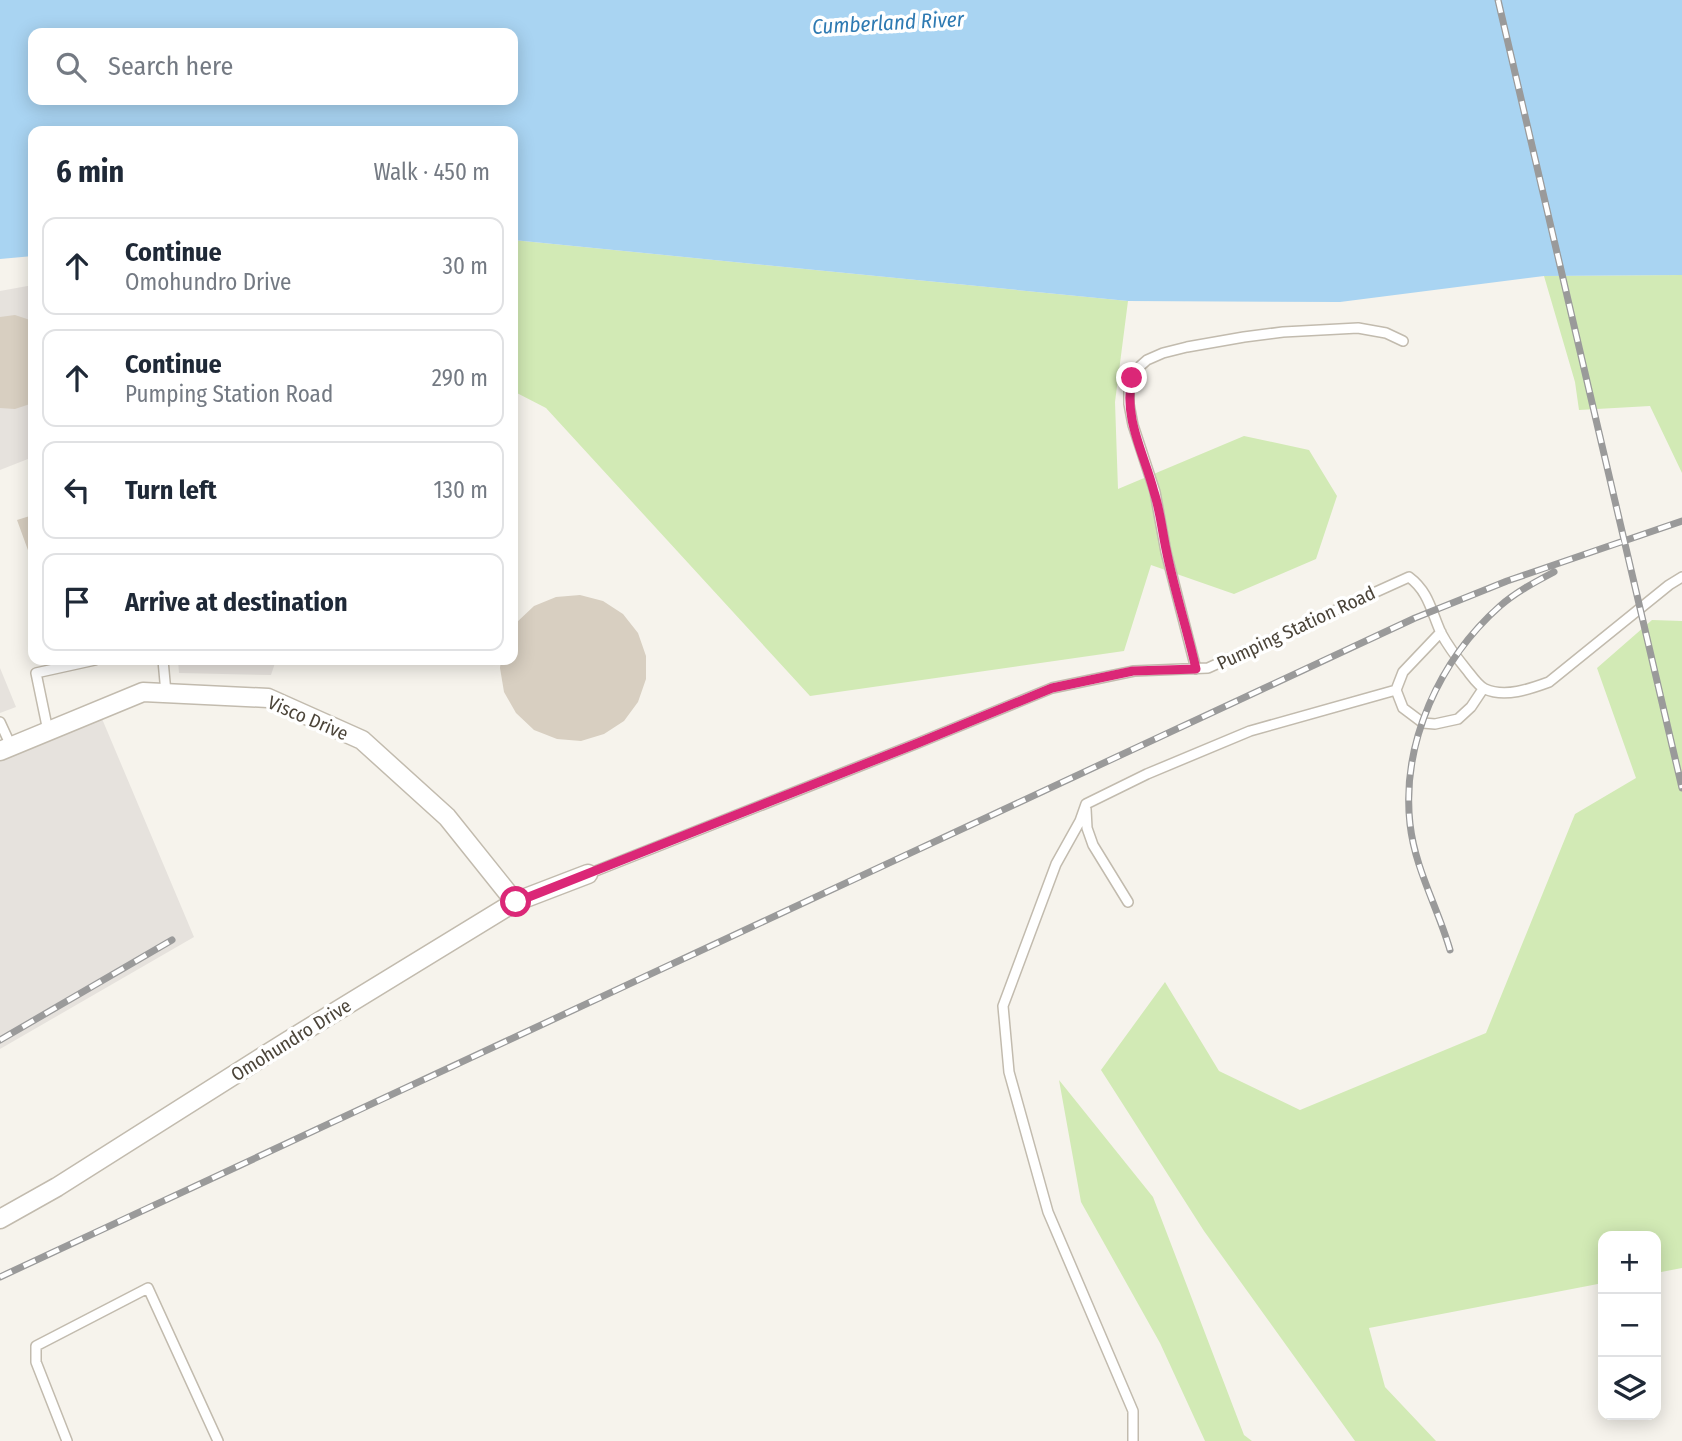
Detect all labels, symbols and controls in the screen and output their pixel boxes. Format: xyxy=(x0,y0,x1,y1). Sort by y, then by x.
water label: Cumberland River xyxy=(811,6,965,40)
search box xyxy=(28,28,518,105)
icon: search xyxy=(52,48,90,86)
text: Search here xyxy=(108,51,233,82)
text: 6 min xyxy=(56,154,124,190)
text: Walk · 450 m xyxy=(373,158,490,186)
text: Continue xyxy=(125,237,222,268)
icon: ahead xyxy=(58,247,96,285)
text: 30 m xyxy=(443,252,488,280)
text: Omohundro Drive xyxy=(125,268,291,296)
text: Continue xyxy=(125,349,222,380)
icon: ahead xyxy=(58,359,96,397)
route end xyxy=(1116,362,1147,393)
text: 290 m xyxy=(432,364,488,392)
text: Pumping Station Road xyxy=(125,380,333,408)
icon: left xyxy=(58,471,96,509)
text: Turn left xyxy=(125,475,217,506)
text: 130 m xyxy=(434,476,488,504)
street label: Pumping Station Road xyxy=(1213,581,1379,675)
icon: arrive xyxy=(58,583,96,621)
text: Arrive at destination xyxy=(125,587,348,618)
street label: Visco Drive xyxy=(264,691,352,745)
route start xyxy=(500,886,531,917)
street label: Omohundro Drive xyxy=(227,994,355,1086)
map controls xyxy=(1598,1231,1661,1420)
button: + xyxy=(1598,1231,1661,1294)
button: − xyxy=(1598,1294,1661,1357)
button: layers xyxy=(1598,1357,1661,1420)

